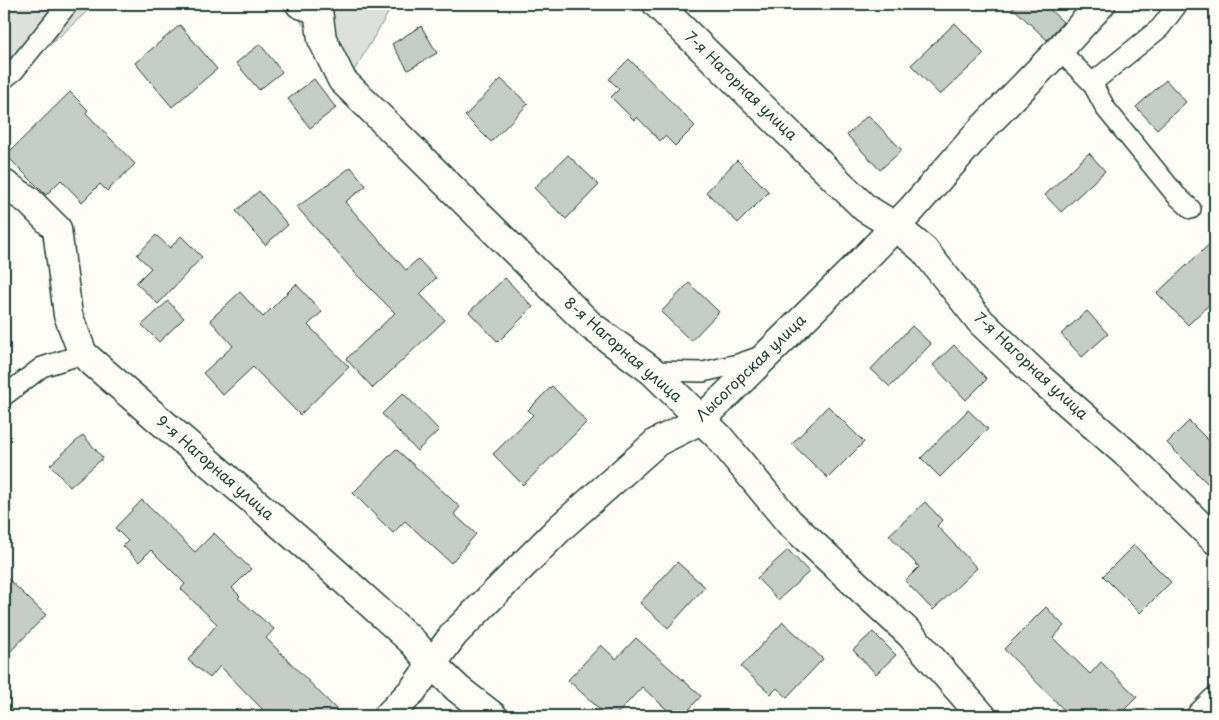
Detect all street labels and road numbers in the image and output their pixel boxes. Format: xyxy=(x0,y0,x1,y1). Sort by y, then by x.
street label: 7-я Нагорная улица xyxy=(681,25,804,145)
street label: 8-я Нагорная улица xyxy=(560,291,689,407)
street label: 7-я Нагорная улица xyxy=(970,306,1095,424)
street label: Лысогорская улица xyxy=(690,308,811,426)
street label: 9-я Нагорная улица xyxy=(152,409,280,525)

